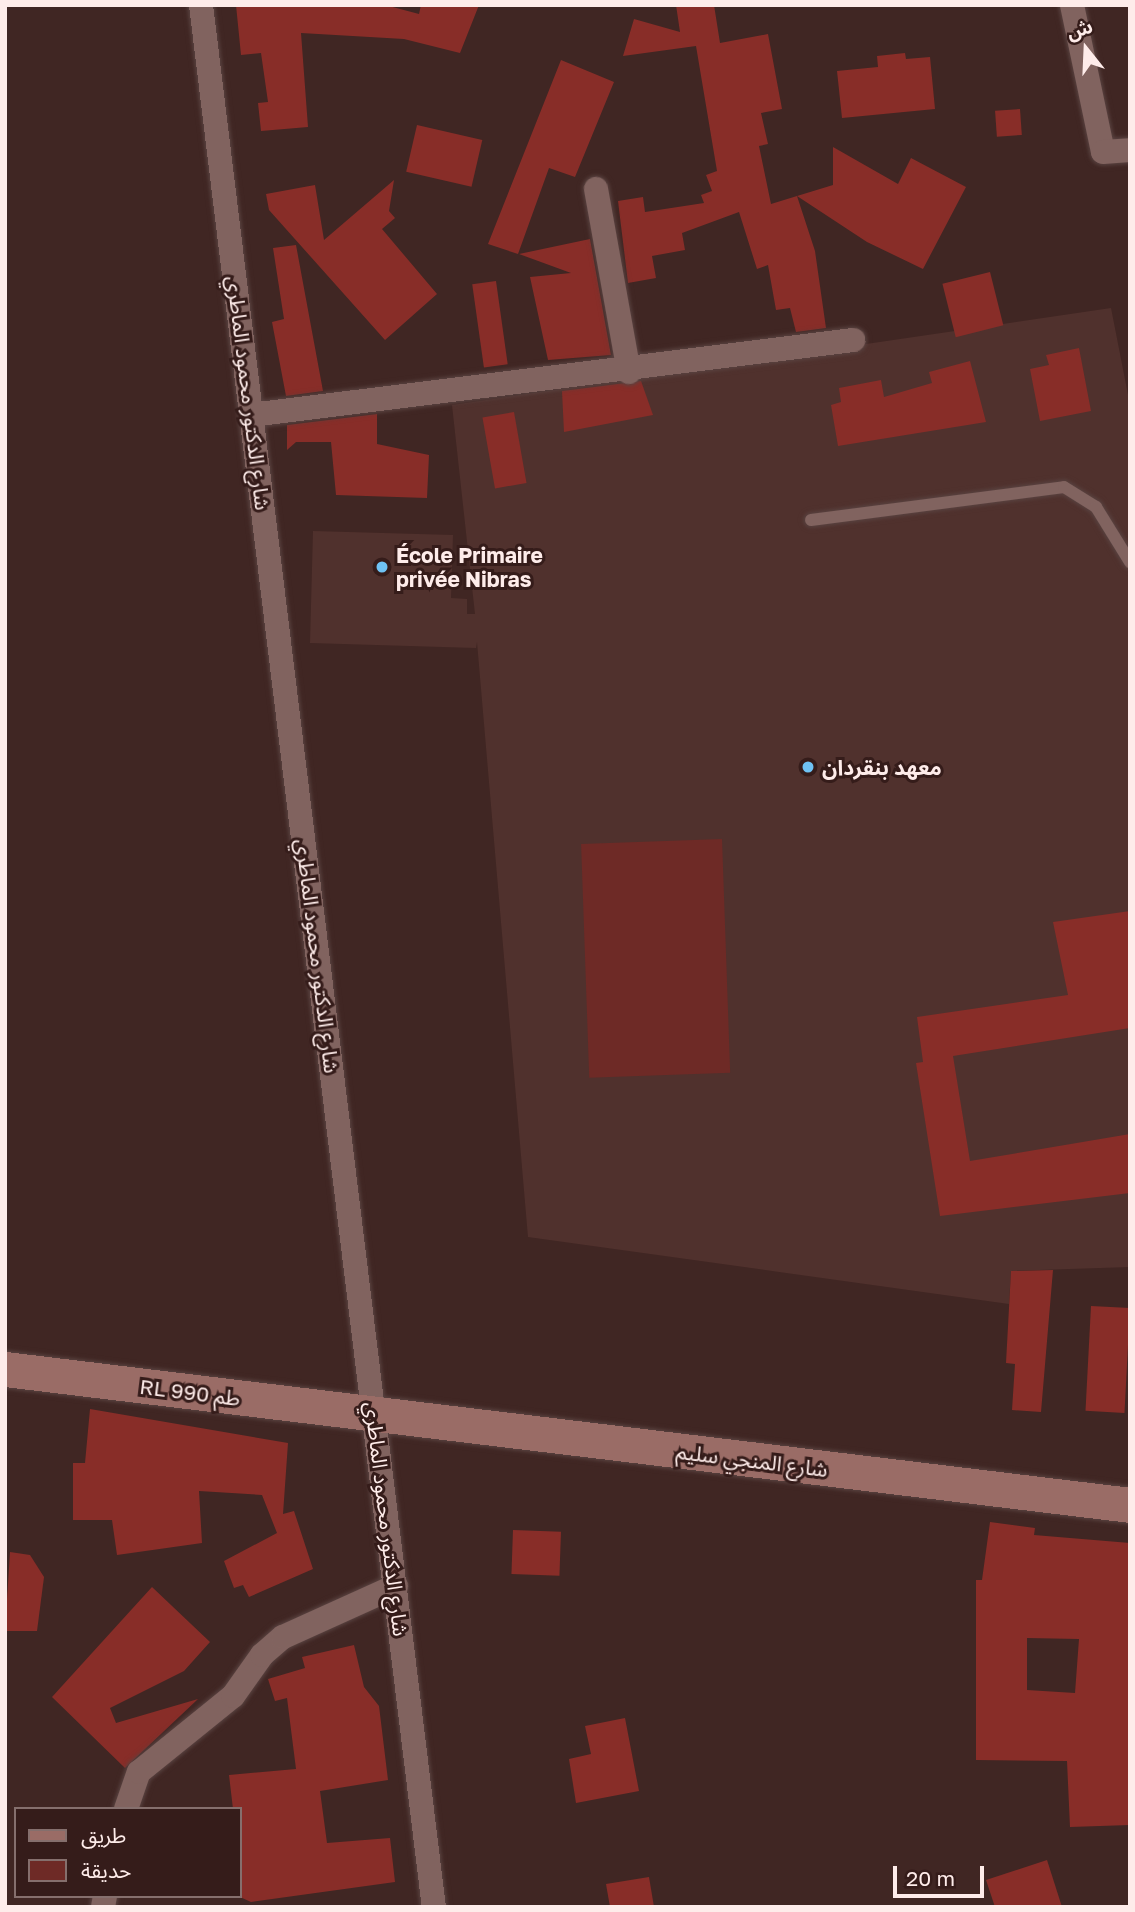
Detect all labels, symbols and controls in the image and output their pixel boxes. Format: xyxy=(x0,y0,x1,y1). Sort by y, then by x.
north arrow xyxy=(1051,14,1121,84)
text: ش xyxy=(1063,14,1095,44)
street label: شارع الدكتور محمود الماطري xyxy=(222,274,276,512)
place label: École Primaire privée Nibras xyxy=(396,542,543,592)
marker: École Primaire privée Nibras xyxy=(374,559,390,575)
place label: معهد بنقردان xyxy=(822,754,942,780)
marker: معهد بنقردان xyxy=(800,759,816,775)
street label: شارع الدكتور محمود الماطري xyxy=(291,837,345,1075)
street label: RL طم 990 xyxy=(138,1373,242,1411)
street label: شارع الدكتور محمود الماطري xyxy=(360,1400,414,1638)
street label: شارع المنجي سليم xyxy=(675,1438,829,1482)
legend xyxy=(14,1807,242,1898)
text: طريق xyxy=(81,1822,126,1848)
scale bar xyxy=(897,1853,988,1897)
text: حديقة xyxy=(81,1857,131,1883)
text: 20 m xyxy=(906,1865,955,1891)

